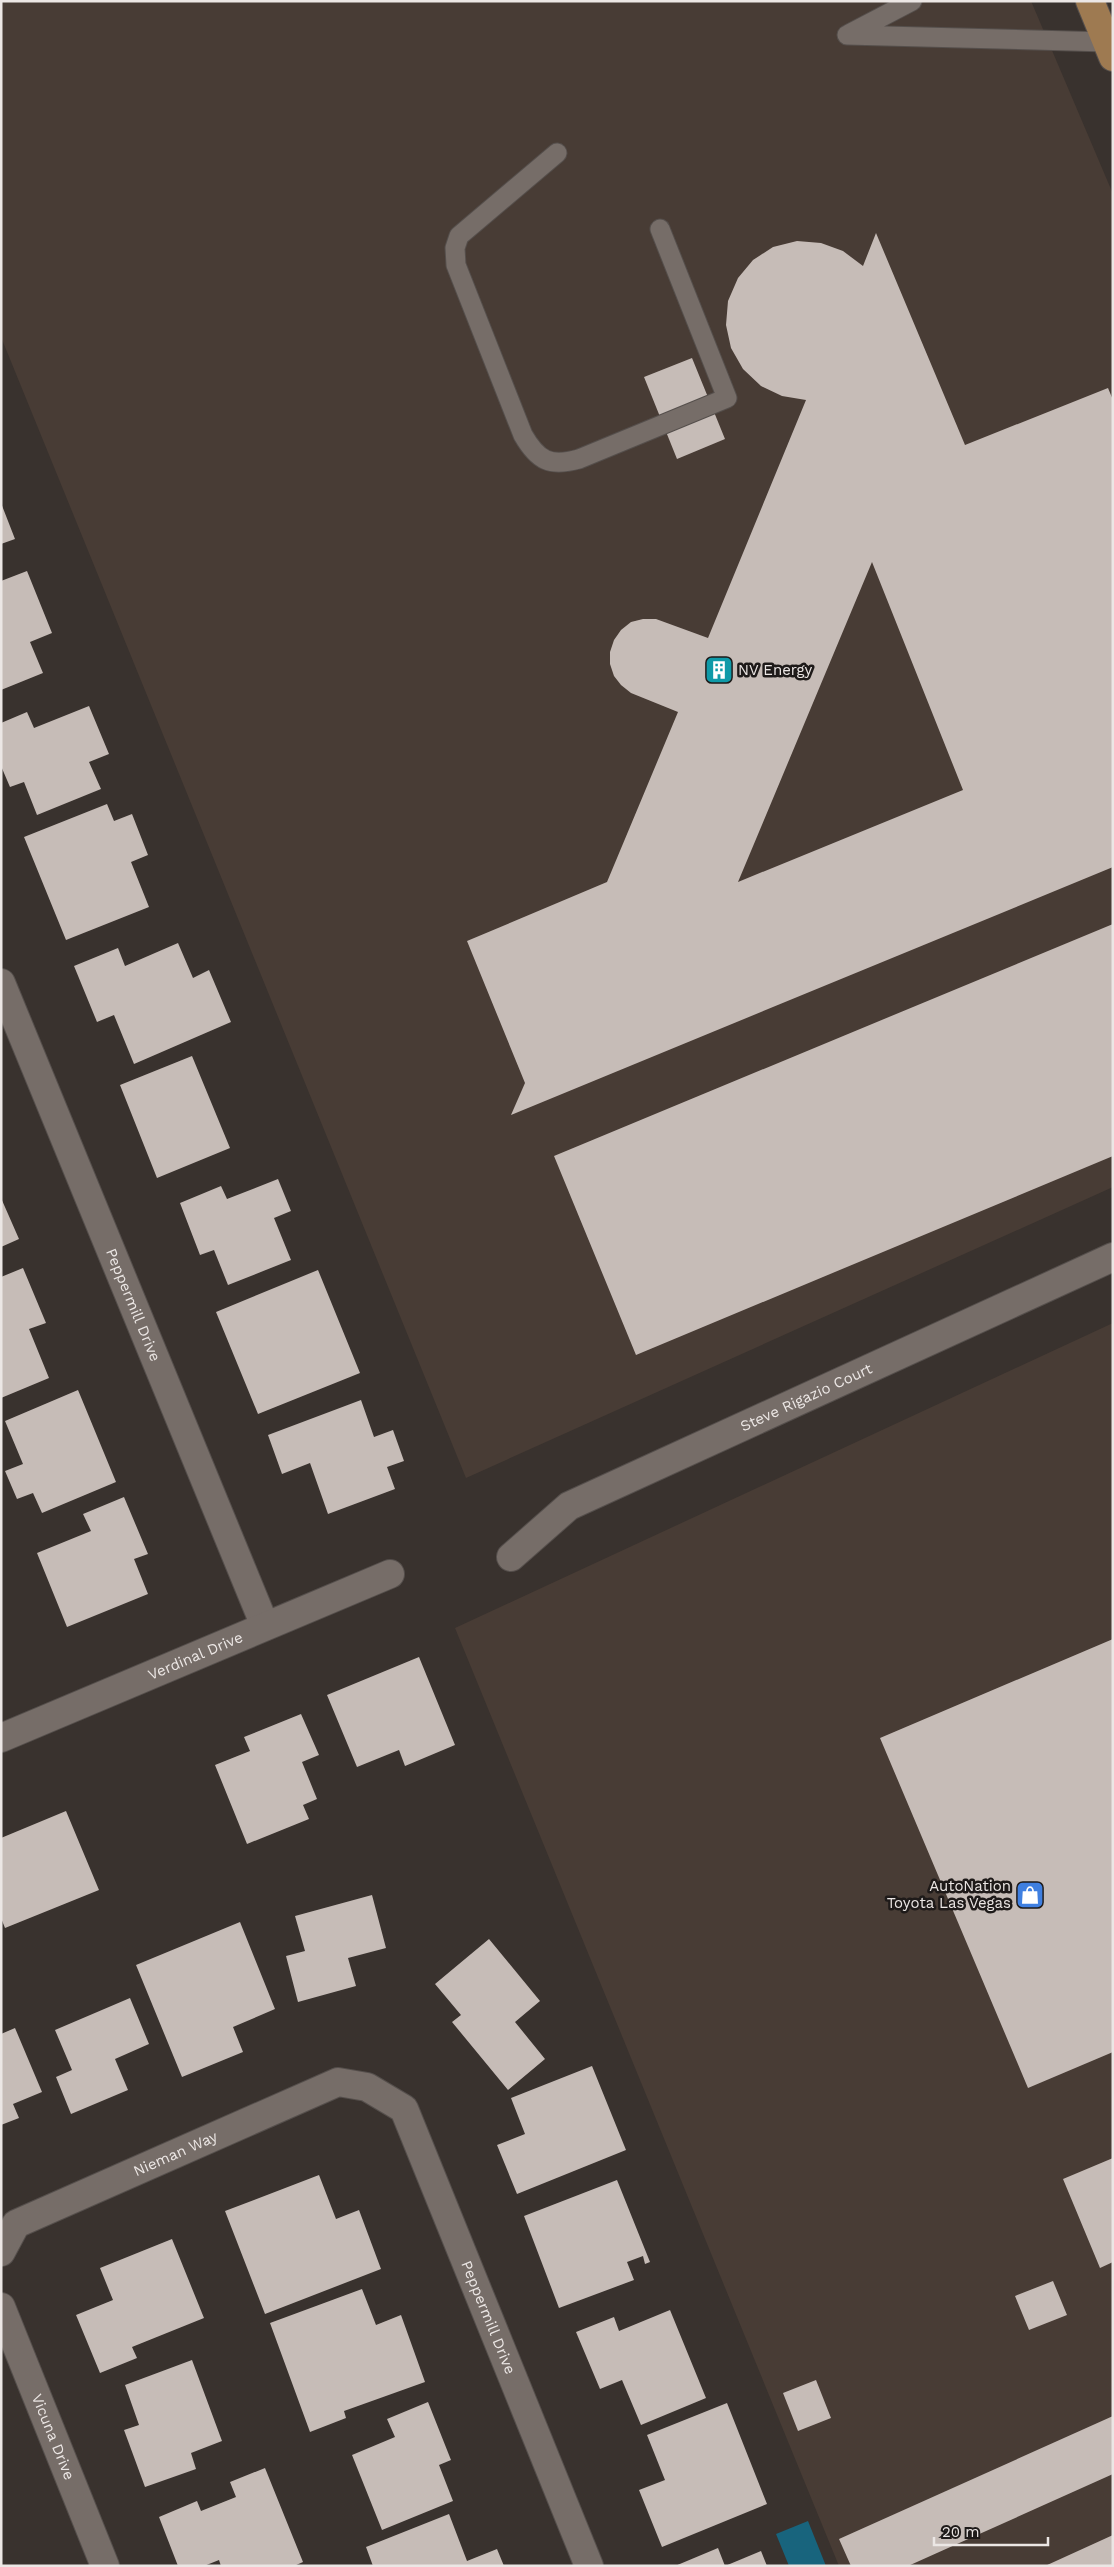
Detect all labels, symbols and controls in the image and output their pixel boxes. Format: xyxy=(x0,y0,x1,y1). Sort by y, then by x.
building icon: NV Energy xyxy=(704,655,734,685)
place label: NV Energy xyxy=(738,661,813,679)
street label: Peppermill Drive xyxy=(102,1246,164,1364)
street label: Steve Rigazio Court xyxy=(737,1359,876,1435)
street label: Verdinal Drive xyxy=(145,1628,246,1684)
place label: AutoNation Toyota Las Vegas xyxy=(887,1877,1011,1912)
shop icon: AutoNation Toyota Las Vegas xyxy=(1015,1880,1045,1910)
street label: Nieman Way xyxy=(131,2127,221,2180)
street label: Peppermill Drive xyxy=(457,2258,519,2377)
street label: Vicuna Drive xyxy=(28,2391,79,2483)
scale bar xyxy=(934,2514,1048,2546)
text: 20 m xyxy=(942,2523,980,2541)

